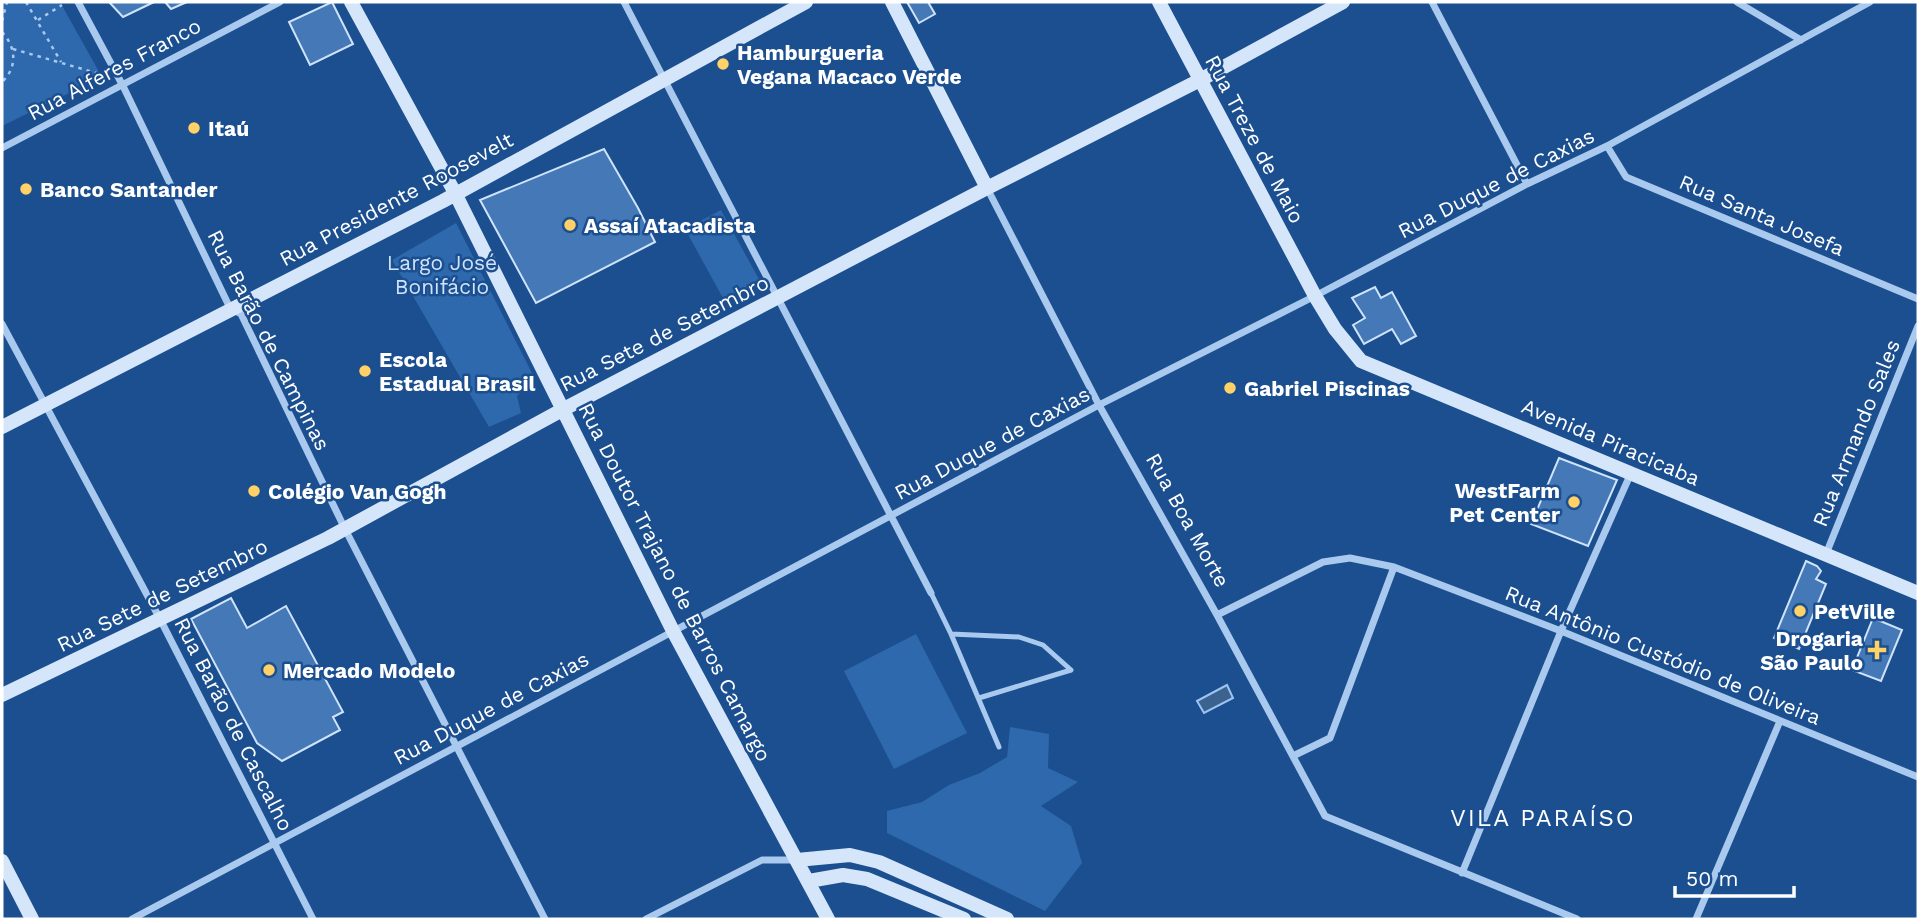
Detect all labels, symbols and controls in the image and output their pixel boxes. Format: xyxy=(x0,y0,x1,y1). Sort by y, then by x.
street label: Rua Alferes Franco xyxy=(23,13,205,125)
place label: Hamburgueria Vegana Macaco Verde xyxy=(737,40,962,89)
street label: Rua Treze de Maio xyxy=(1200,51,1310,227)
marker: Hamburgueria Vegana Macaco Verde xyxy=(715,56,731,72)
place label: Itaú xyxy=(208,116,249,141)
marker: Itaú xyxy=(186,120,202,136)
street label: Rua Duque de Caxias xyxy=(1394,123,1598,243)
street label: Rua Presidente Roosevelt xyxy=(275,127,517,271)
street label: Rua Santa Josefa xyxy=(1676,169,1848,261)
place label: Banco Santander xyxy=(40,177,218,202)
marker: Banco Santander xyxy=(18,181,34,197)
place label: Assaí Atacadista xyxy=(584,213,756,238)
marker: Assaí Atacadista xyxy=(562,217,578,233)
street label: Rua Barão de Campinas xyxy=(202,226,336,454)
park label: Largo José Bonifácio xyxy=(387,250,497,299)
street label: Rua Sete de Setembro xyxy=(555,269,773,397)
street label: Rua Armando Sales xyxy=(1807,336,1905,530)
place label: Escola Estadual Brasil xyxy=(379,347,536,396)
marker: Escola Estadual Brasil xyxy=(357,363,373,379)
place label: Gabriel Piscinas xyxy=(1244,376,1410,401)
marker: Gabriel Piscinas xyxy=(1222,380,1238,396)
street label: Rua Duque de Caxias xyxy=(890,381,1094,505)
street label: Avenida Piracicaba xyxy=(1518,393,1704,491)
street label: Rua Doutor Trajano de Barros Camargo xyxy=(573,398,777,766)
street label: Rua Boa Morte xyxy=(1141,449,1235,591)
place label: WestFarm Pet Center xyxy=(1449,478,1560,527)
place label: Colégio Van Gogh xyxy=(268,479,446,504)
marker: Colégio Van Gogh xyxy=(246,483,262,499)
marker: WestFarm Pet Center xyxy=(1566,494,1582,510)
street label: Rua Sete de Setembro xyxy=(53,533,271,657)
street label: Rua Antônio Custódio de Oliveira xyxy=(1502,580,1825,730)
place label: PetVille xyxy=(1814,599,1895,624)
marker: PetVille xyxy=(1792,603,1808,619)
street label: Rua Barão de Cascalho xyxy=(169,613,299,835)
place label: Drogaria São Paulo xyxy=(1760,626,1864,675)
marker: Drogaria São Paulo xyxy=(1869,642,1885,658)
street label: Rua Duque de Caxias xyxy=(389,646,593,770)
place label: Mercado Modelo xyxy=(283,658,455,683)
marker: Mercado Modelo xyxy=(261,662,277,678)
district label: VILA PARAÍSO xyxy=(1450,804,1636,832)
scale bar xyxy=(1675,855,1794,899)
text: 50 m xyxy=(1686,866,1738,891)

